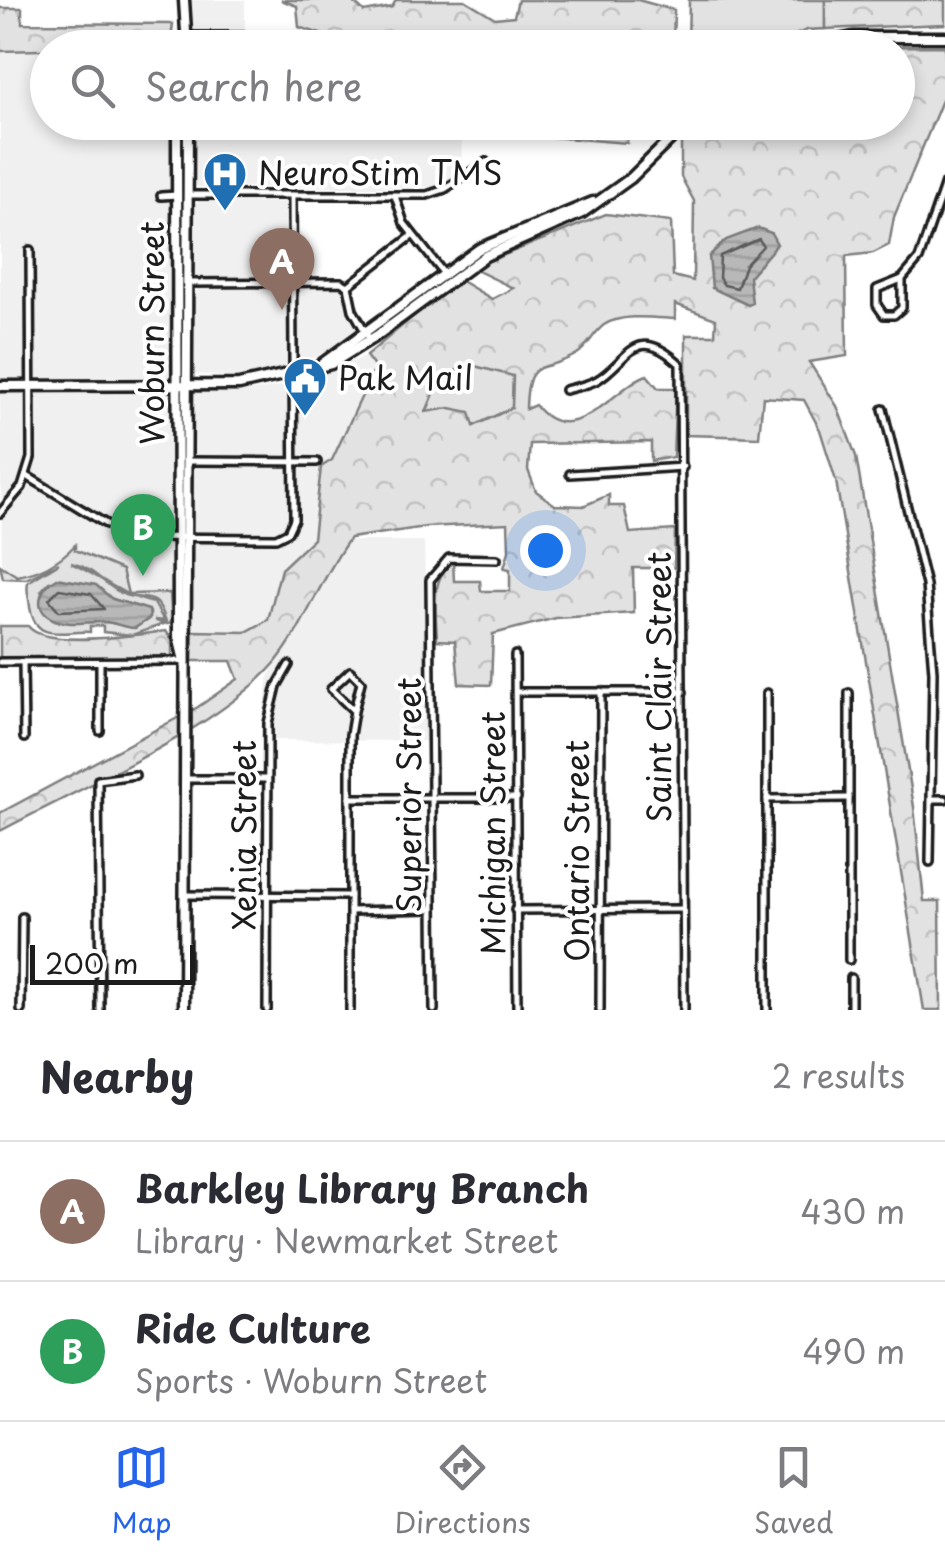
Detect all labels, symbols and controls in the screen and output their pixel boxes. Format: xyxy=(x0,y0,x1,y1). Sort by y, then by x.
search box xyxy=(30,30,915,140)
text: Search here xyxy=(145,57,362,114)
icon: search xyxy=(65,58,120,113)
place label: NeuroStim TMS xyxy=(258,148,502,196)
hospital icon: NeuroStim TMS xyxy=(202,151,248,212)
street label: Woburn Street xyxy=(127,221,175,445)
pin: A xyxy=(250,228,314,310)
place label: Pak Mail xyxy=(338,353,473,401)
public building icon: Pak Mail xyxy=(282,356,328,417)
pin: B xyxy=(110,494,176,576)
your location xyxy=(520,525,571,576)
street label: Saint Clair Street xyxy=(634,552,682,822)
street label: Superior Street xyxy=(384,677,432,913)
street label: Michigan Street xyxy=(468,711,516,955)
street label: Xenia Street xyxy=(219,740,267,930)
street label: Ontario Street xyxy=(552,740,600,962)
scale bar xyxy=(30,940,195,984)
text: 200 m xyxy=(45,941,138,984)
text: Nearby xyxy=(40,1044,194,1107)
text: 2 results xyxy=(772,1051,905,1099)
text: Barkley Library Branch xyxy=(135,1159,589,1216)
text: A xyxy=(60,1187,85,1235)
text: 430 m xyxy=(800,1187,905,1235)
text: Library · Newmarket Street xyxy=(135,1216,558,1264)
text: Ride Culture xyxy=(135,1299,371,1356)
text: B xyxy=(62,1327,83,1375)
text: 490 m xyxy=(802,1327,905,1375)
text: Sports · Woburn Street xyxy=(135,1356,487,1404)
tab: Map xyxy=(112,1440,171,1543)
tab: Directions xyxy=(395,1440,531,1543)
tab: Saved xyxy=(754,1440,833,1543)

